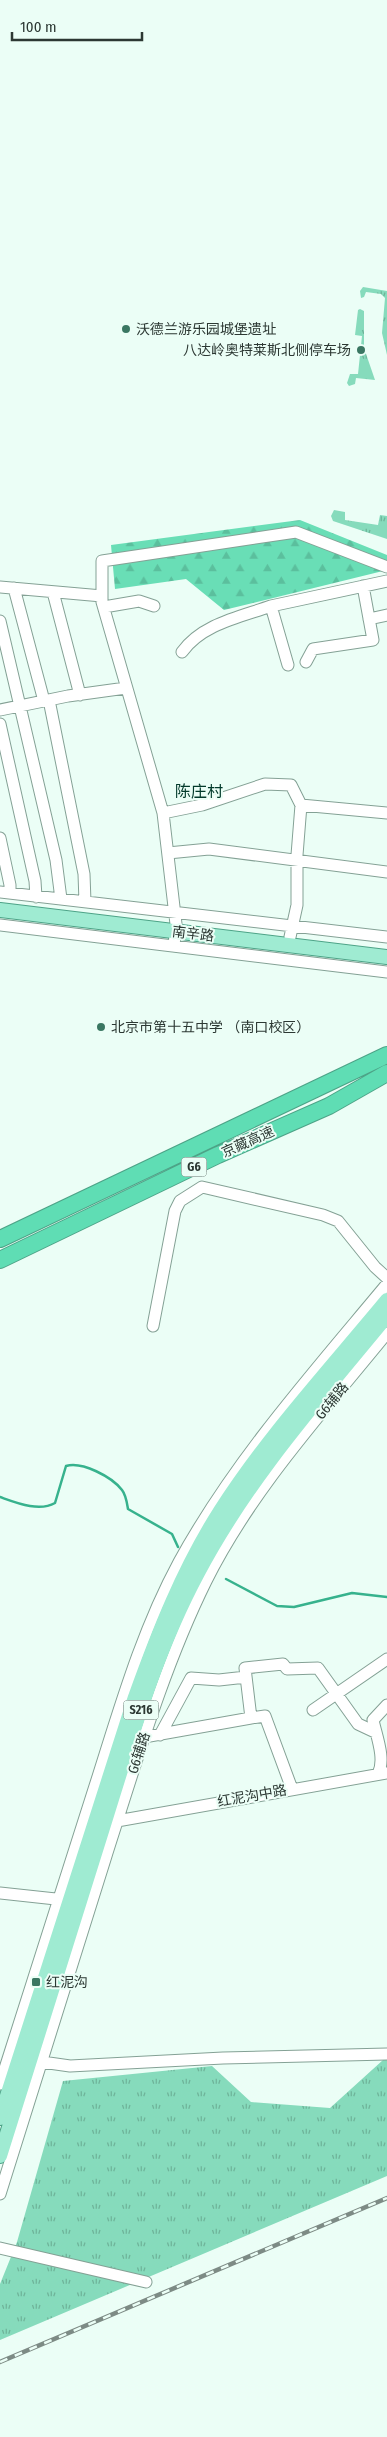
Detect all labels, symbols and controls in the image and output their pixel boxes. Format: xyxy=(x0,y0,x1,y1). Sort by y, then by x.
scale bar xyxy=(12,10,142,42)
text: 100 m xyxy=(20,18,57,36)
place label: 沃德兰游乐园城堡遗址 xyxy=(136,321,276,338)
marker: 沃德兰游乐园城堡遗址 xyxy=(120,323,132,335)
place label: 八达岭奥特莱斯北侧停车场 xyxy=(183,342,351,359)
marker: 八达岭奥特莱斯北侧停车场 xyxy=(355,344,367,356)
district label: 陈庄村 xyxy=(175,782,223,801)
street label: 南辛路 xyxy=(171,923,215,945)
place label: 北京市第十五中学 （南口校区） xyxy=(111,1019,310,1036)
marker: 北京市第十五中学 （南口校区） xyxy=(95,1021,107,1033)
street label: 京藏高速 xyxy=(219,1123,277,1161)
road number: G6 xyxy=(182,1158,206,1176)
street label: G6辅路 xyxy=(312,1379,352,1423)
road number: S216 xyxy=(124,1700,158,1720)
street label: G6辅路 xyxy=(124,1730,154,1776)
street label: 红泥沟中路 xyxy=(216,1782,288,1810)
place label: 红泥沟 xyxy=(46,1974,88,1991)
marker: 红泥沟 xyxy=(30,1976,42,1988)

